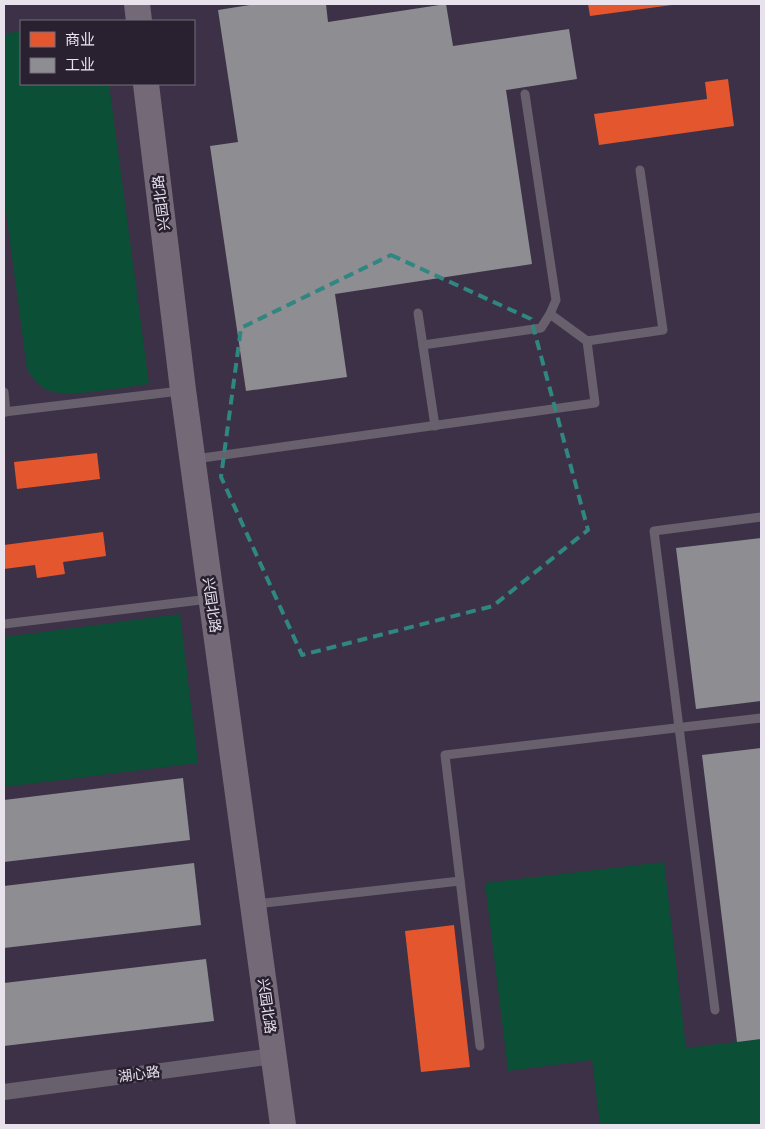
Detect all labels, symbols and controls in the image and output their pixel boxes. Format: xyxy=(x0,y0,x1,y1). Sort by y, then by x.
legend xyxy=(20,20,195,85)
text: 商业 xyxy=(65,30,95,49)
text: 工业 xyxy=(65,55,95,74)
street label: 兴园北路 xyxy=(149,174,173,232)
street label: 兴园北路 xyxy=(199,576,225,634)
street label: 兴园北路 xyxy=(254,977,280,1035)
street label: 湖心路 xyxy=(117,1062,161,1086)

